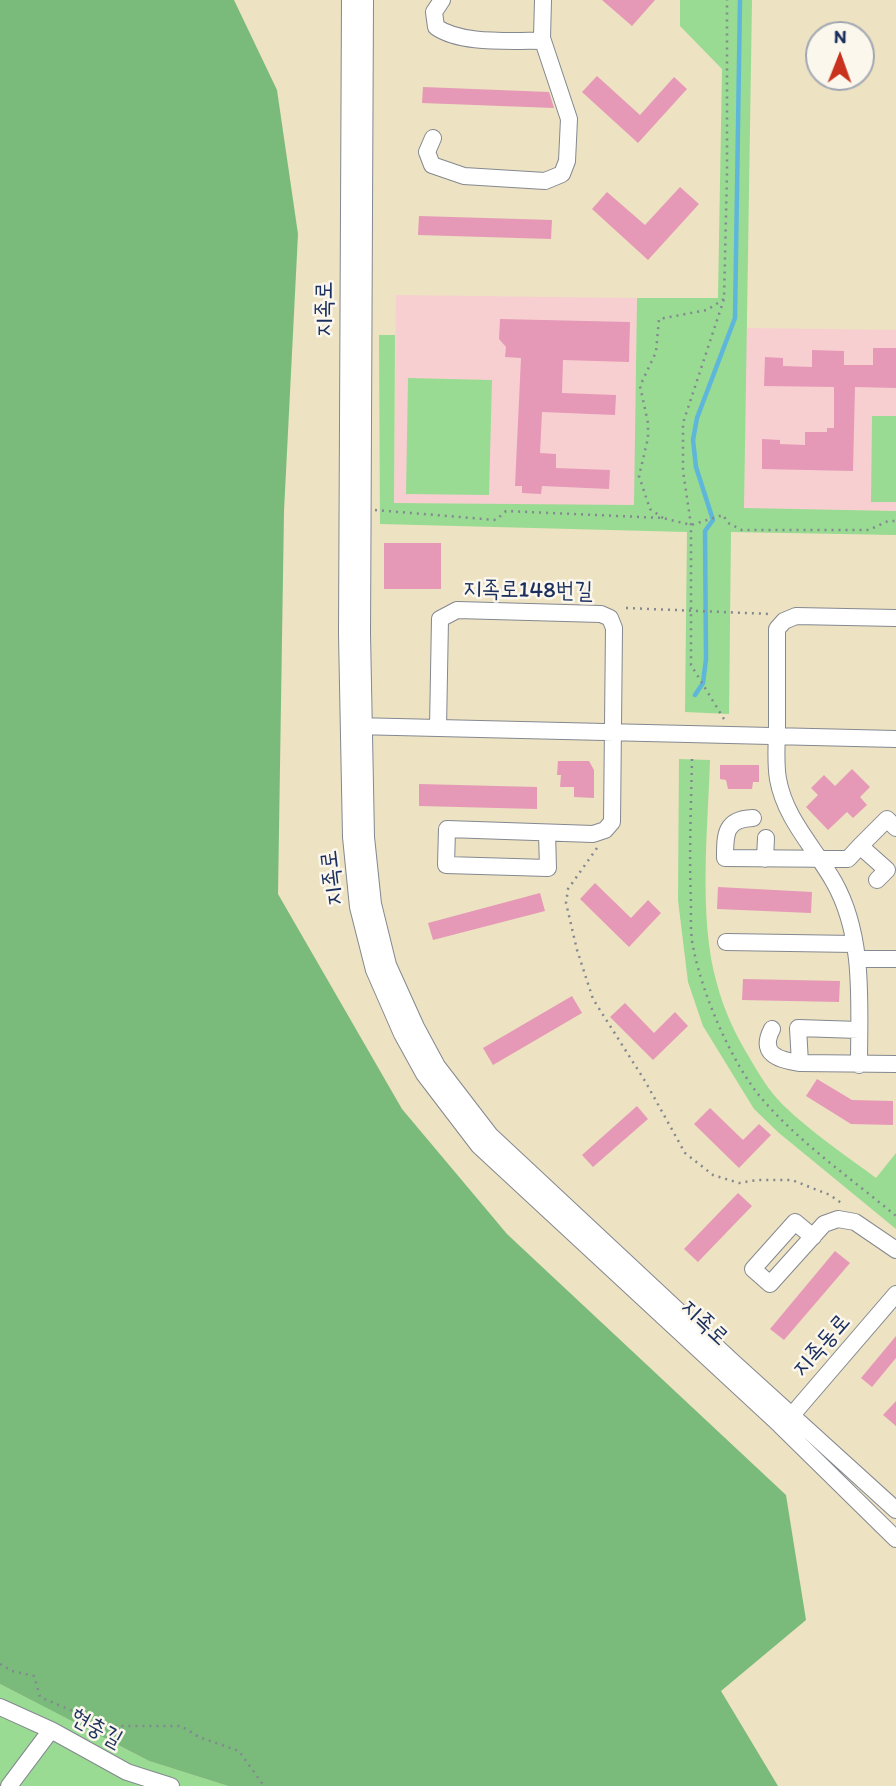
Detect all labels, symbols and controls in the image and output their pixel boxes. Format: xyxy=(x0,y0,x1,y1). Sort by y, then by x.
north arrow xyxy=(805,21,875,91)
text: N xyxy=(834,25,847,48)
street label: 지족로 xyxy=(311,281,339,337)
street label: 지족로148번길 xyxy=(463,576,593,606)
street label: 지족로 xyxy=(316,849,350,907)
street label: 지족로 xyxy=(674,1294,734,1352)
street label: 지족동로 xyxy=(787,1309,857,1383)
street label: 현충길 xyxy=(65,1703,127,1755)

